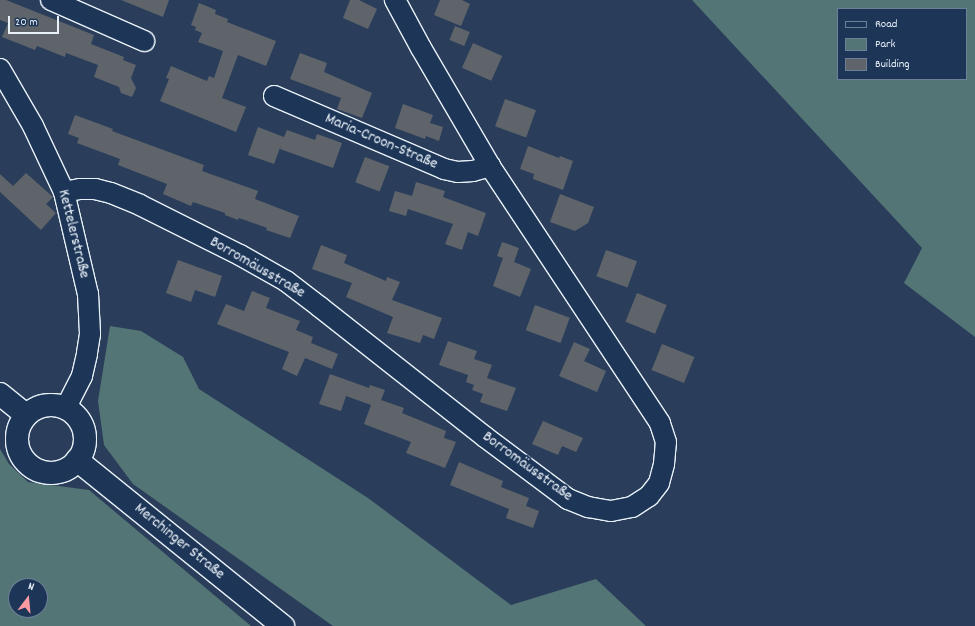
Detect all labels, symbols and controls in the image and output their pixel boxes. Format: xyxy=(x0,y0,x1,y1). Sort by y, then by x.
scale bar xyxy=(10,8,61,34)
legend xyxy=(837,8,967,80)
text: 20 m xyxy=(15,14,38,31)
text: Road xyxy=(875,16,897,33)
text: Park xyxy=(875,36,895,53)
text: Building xyxy=(875,56,910,73)
street label: Maria-Croon-Straße xyxy=(322,110,440,174)
street label: Kettelerstraße xyxy=(53,188,93,280)
street label: Borromäusstraße xyxy=(206,233,308,303)
street label: Borromäusstraße xyxy=(478,428,576,506)
street label: Merchinger Straße xyxy=(130,500,228,584)
north arrow xyxy=(8,578,48,618)
text: N xyxy=(26,579,36,596)

